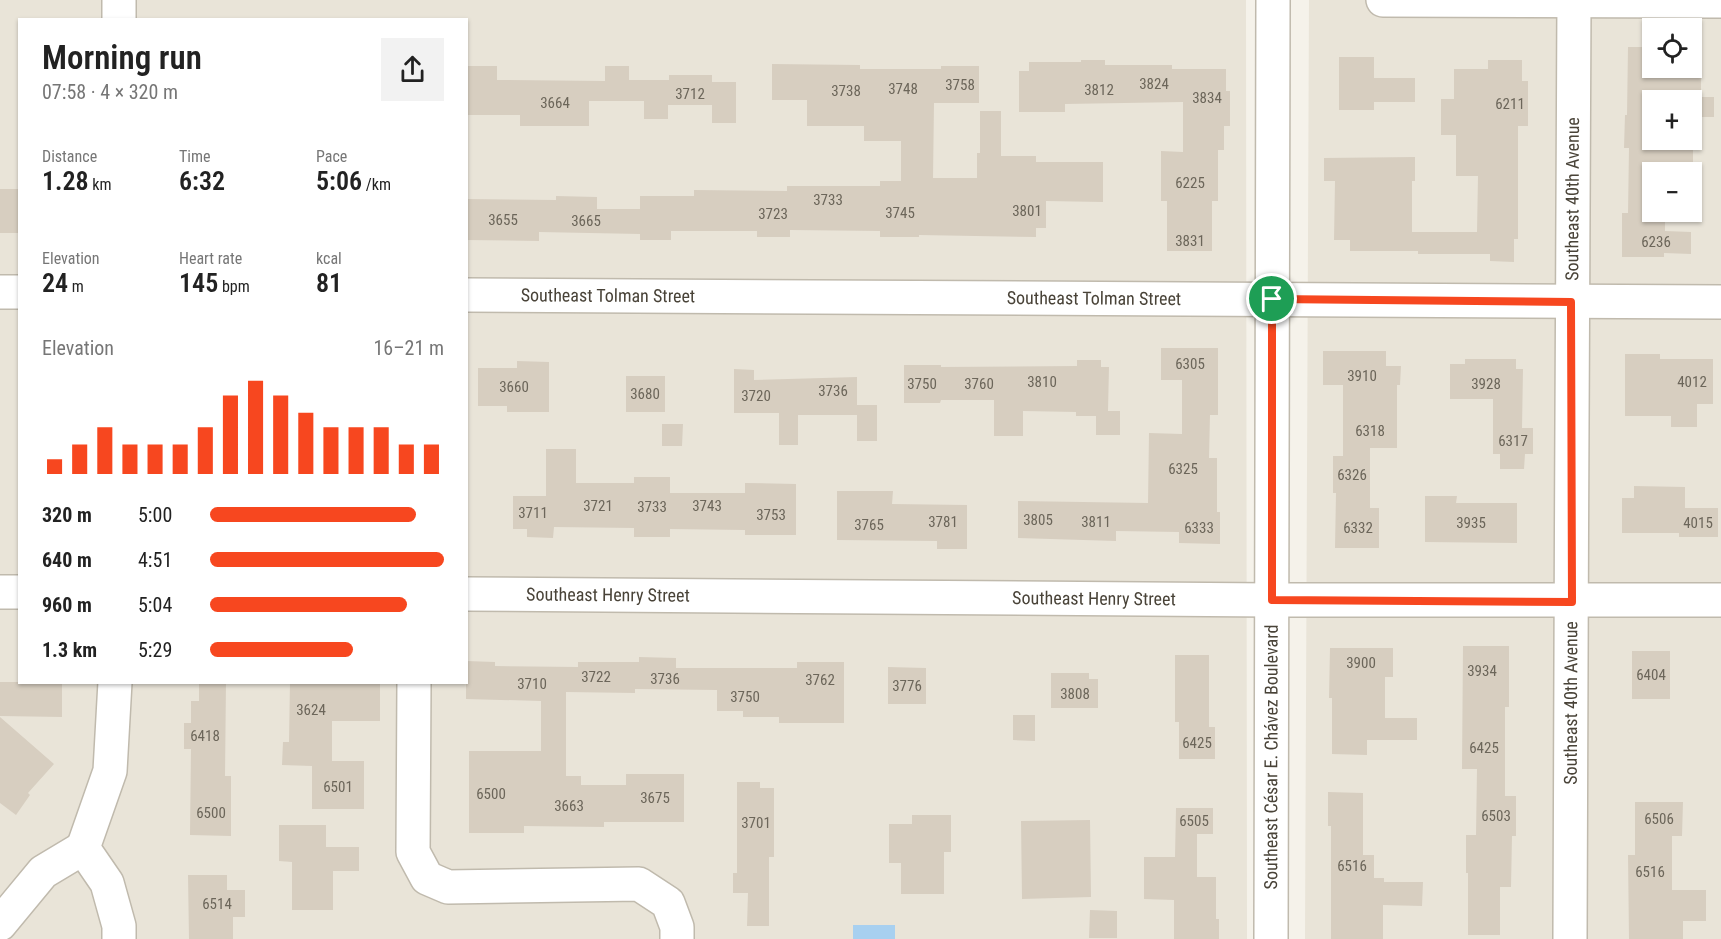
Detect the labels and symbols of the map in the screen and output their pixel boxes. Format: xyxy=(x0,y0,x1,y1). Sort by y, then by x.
house number: 3824 xyxy=(1139,75,1169,93)
house number: 3758 xyxy=(945,76,975,94)
house number: 3748 xyxy=(888,80,918,98)
house number: 3812 xyxy=(1084,81,1114,99)
house number: 3738 xyxy=(831,82,861,100)
house number: 3712 xyxy=(675,85,705,103)
house number: 3834 xyxy=(1192,89,1222,107)
house number: 3664 xyxy=(540,94,570,112)
house number: 6211 xyxy=(1495,95,1525,113)
street label: Southeast 40th Avenue xyxy=(1561,117,1583,281)
house number: 6225 xyxy=(1175,174,1205,192)
house number: 3733 xyxy=(813,191,843,209)
house number: 3801 xyxy=(1012,202,1042,220)
house number: 3745 xyxy=(885,204,915,222)
house number: 3723 xyxy=(758,205,788,223)
house number: 3655 xyxy=(488,211,518,229)
house number: 3665 xyxy=(571,212,601,230)
house number: 3831 xyxy=(1175,232,1205,250)
house number: 6236 xyxy=(1641,233,1671,251)
pin xyxy=(1246,273,1297,324)
street label: Southeast Tolman Street xyxy=(521,284,695,306)
street label: Southeast Tolman Street xyxy=(1007,287,1181,309)
house number: 6305 xyxy=(1175,355,1205,373)
house number: 3910 xyxy=(1347,367,1377,385)
house number: 3810 xyxy=(1027,373,1057,391)
house number: 4012 xyxy=(1677,373,1707,391)
house number: 3750 xyxy=(907,375,937,393)
house number: 3760 xyxy=(964,375,994,393)
house number: 3928 xyxy=(1471,375,1501,393)
house number: 3660 xyxy=(499,378,529,396)
house number: 3736 xyxy=(818,382,848,400)
house number: 3680 xyxy=(630,385,660,403)
house number: 3720 xyxy=(741,387,771,405)
house number: 6318 xyxy=(1355,422,1385,440)
house number: 6317 xyxy=(1498,432,1528,450)
house number: 6325 xyxy=(1168,460,1198,478)
house number: 6326 xyxy=(1337,466,1367,484)
house number: 3721 xyxy=(583,497,613,515)
house number: 3743 xyxy=(692,497,722,515)
house number: 3733 xyxy=(637,498,667,516)
house number: 3711 xyxy=(518,504,548,522)
house number: 3753 xyxy=(756,506,786,524)
house number: 3805 xyxy=(1023,511,1053,529)
house number: 3781 xyxy=(928,513,958,531)
house number: 3811 xyxy=(1081,513,1111,531)
house number: 3935 xyxy=(1456,514,1486,532)
house number: 4015 xyxy=(1683,514,1713,532)
house number: 3765 xyxy=(854,516,884,534)
house number: 6333 xyxy=(1184,519,1214,537)
house number: 6332 xyxy=(1343,519,1373,537)
street label: Southeast Henry Street xyxy=(526,583,690,606)
street label: Southeast Henry Street xyxy=(1012,587,1176,609)
street label: Southeast 40th Avenue xyxy=(1560,621,1581,785)
street label: Southeast César E. Chávez Boulevard xyxy=(1260,625,1282,889)
house number: 3900 xyxy=(1346,654,1376,672)
house number: 3934 xyxy=(1467,662,1497,680)
house number: 6404 xyxy=(1636,666,1666,684)
house number: 3722 xyxy=(581,668,611,686)
house number: 3736 xyxy=(650,670,680,688)
house number: 3762 xyxy=(805,671,835,689)
house number: 3710 xyxy=(517,675,547,693)
house number: 3776 xyxy=(892,677,922,695)
house number: 3808 xyxy=(1060,685,1090,703)
house number: 3750 xyxy=(730,688,760,706)
house number: 3624 xyxy=(296,701,326,719)
house number: 6418 xyxy=(190,727,220,745)
house number: 6425 xyxy=(1182,734,1212,752)
house number: 6425 xyxy=(1469,739,1499,757)
house number: 6501 xyxy=(323,778,353,796)
house number: 6500 xyxy=(476,785,506,803)
house number: 3675 xyxy=(640,789,670,807)
house number: 3663 xyxy=(554,797,584,815)
house number: 6500 xyxy=(196,804,226,822)
house number: 6503 xyxy=(1481,807,1511,825)
house number: 6506 xyxy=(1644,810,1674,828)
house number: 6505 xyxy=(1179,812,1209,830)
house number: 3701 xyxy=(741,814,771,832)
house number: 6516 xyxy=(1337,857,1367,875)
house number: 6516 xyxy=(1635,863,1665,881)
house number: 6514 xyxy=(202,895,232,913)

